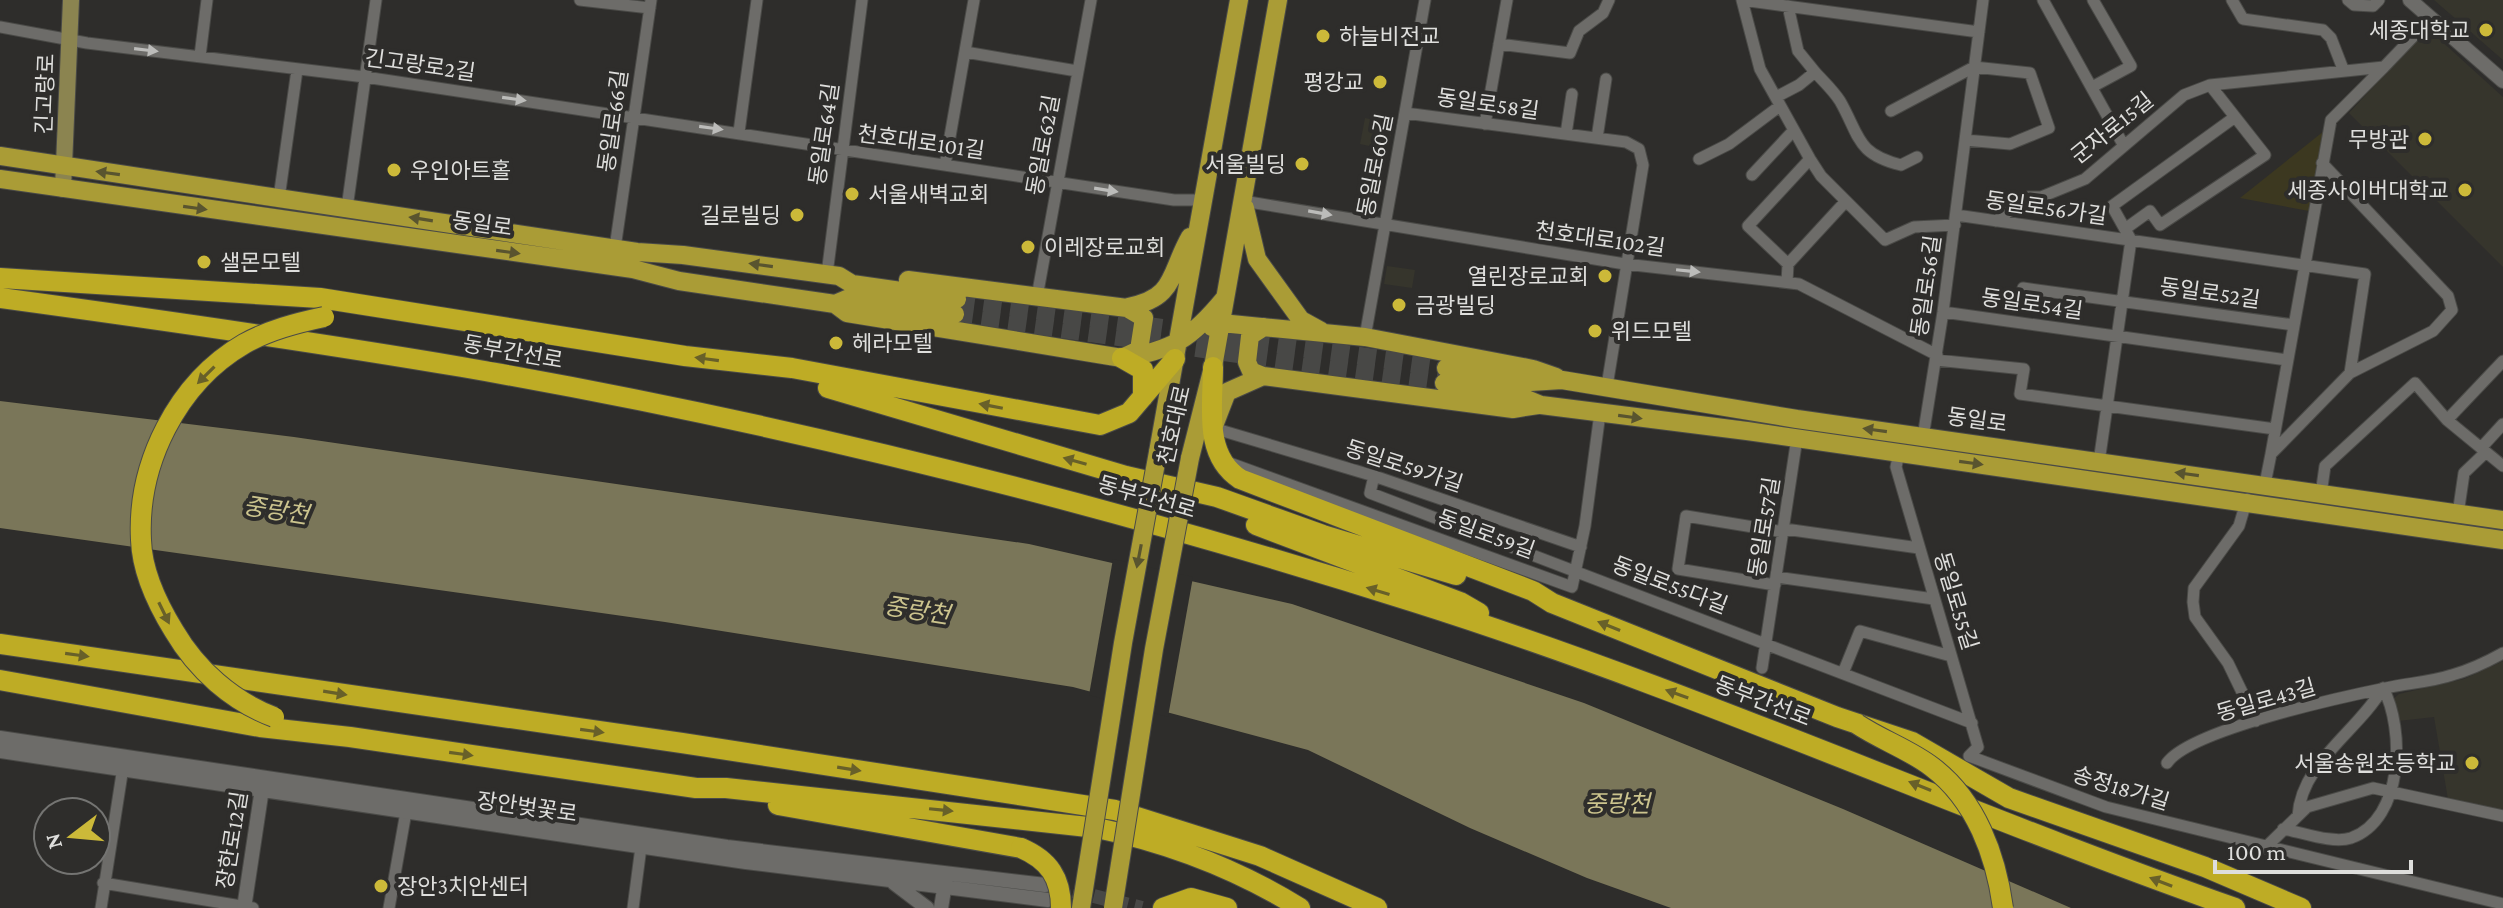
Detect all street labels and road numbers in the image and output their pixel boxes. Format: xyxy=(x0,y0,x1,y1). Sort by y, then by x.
street label: 긴고랑로2길 xyxy=(363,45,477,85)
street label: 긴고랑로 xyxy=(31,53,59,135)
street label: 동일로66길 xyxy=(593,68,633,174)
street label: 동일로64길 xyxy=(804,81,844,187)
street label: 동일로58길 xyxy=(1435,84,1541,124)
street label: 군자로15길 xyxy=(2066,87,2158,169)
street label: 동일로62길 xyxy=(1022,93,1064,197)
street label: 동일로60길 xyxy=(1353,111,1397,219)
street label: 천호대로101길 xyxy=(856,121,986,163)
street label: 동일로56가길 xyxy=(1983,187,2109,229)
street label: 동일로 xyxy=(450,207,514,241)
street label: 천호대로102길 xyxy=(1533,217,1667,261)
street label: 동일로56길 xyxy=(1906,234,1946,338)
street label: 동일로52길 xyxy=(2158,274,2262,312)
street label: 동일로54길 xyxy=(1979,284,2085,324)
street label: 동부간선로 xyxy=(461,331,565,373)
street label: 천호대로 xyxy=(1153,383,1195,467)
street label: 동일로 xyxy=(1945,403,2009,437)
street label: 동일로59가길 xyxy=(1342,435,1466,497)
street label: 동부간선로 xyxy=(1095,471,1199,523)
street label: 동일로57길 xyxy=(1744,475,1784,579)
street label: 동일로59길 xyxy=(1434,505,1538,563)
street label: 동일로55길 xyxy=(1929,549,1983,653)
street label: 동일로55다길 xyxy=(1609,552,1731,618)
street label: 동부간선로 xyxy=(1711,671,1815,731)
street label: 동일로43길 xyxy=(2213,674,2319,726)
street label: 송정18가길 xyxy=(2069,761,2173,815)
street label: 장안벚꽃로 xyxy=(475,788,579,826)
street label: 장한로12길 xyxy=(212,789,252,891)

